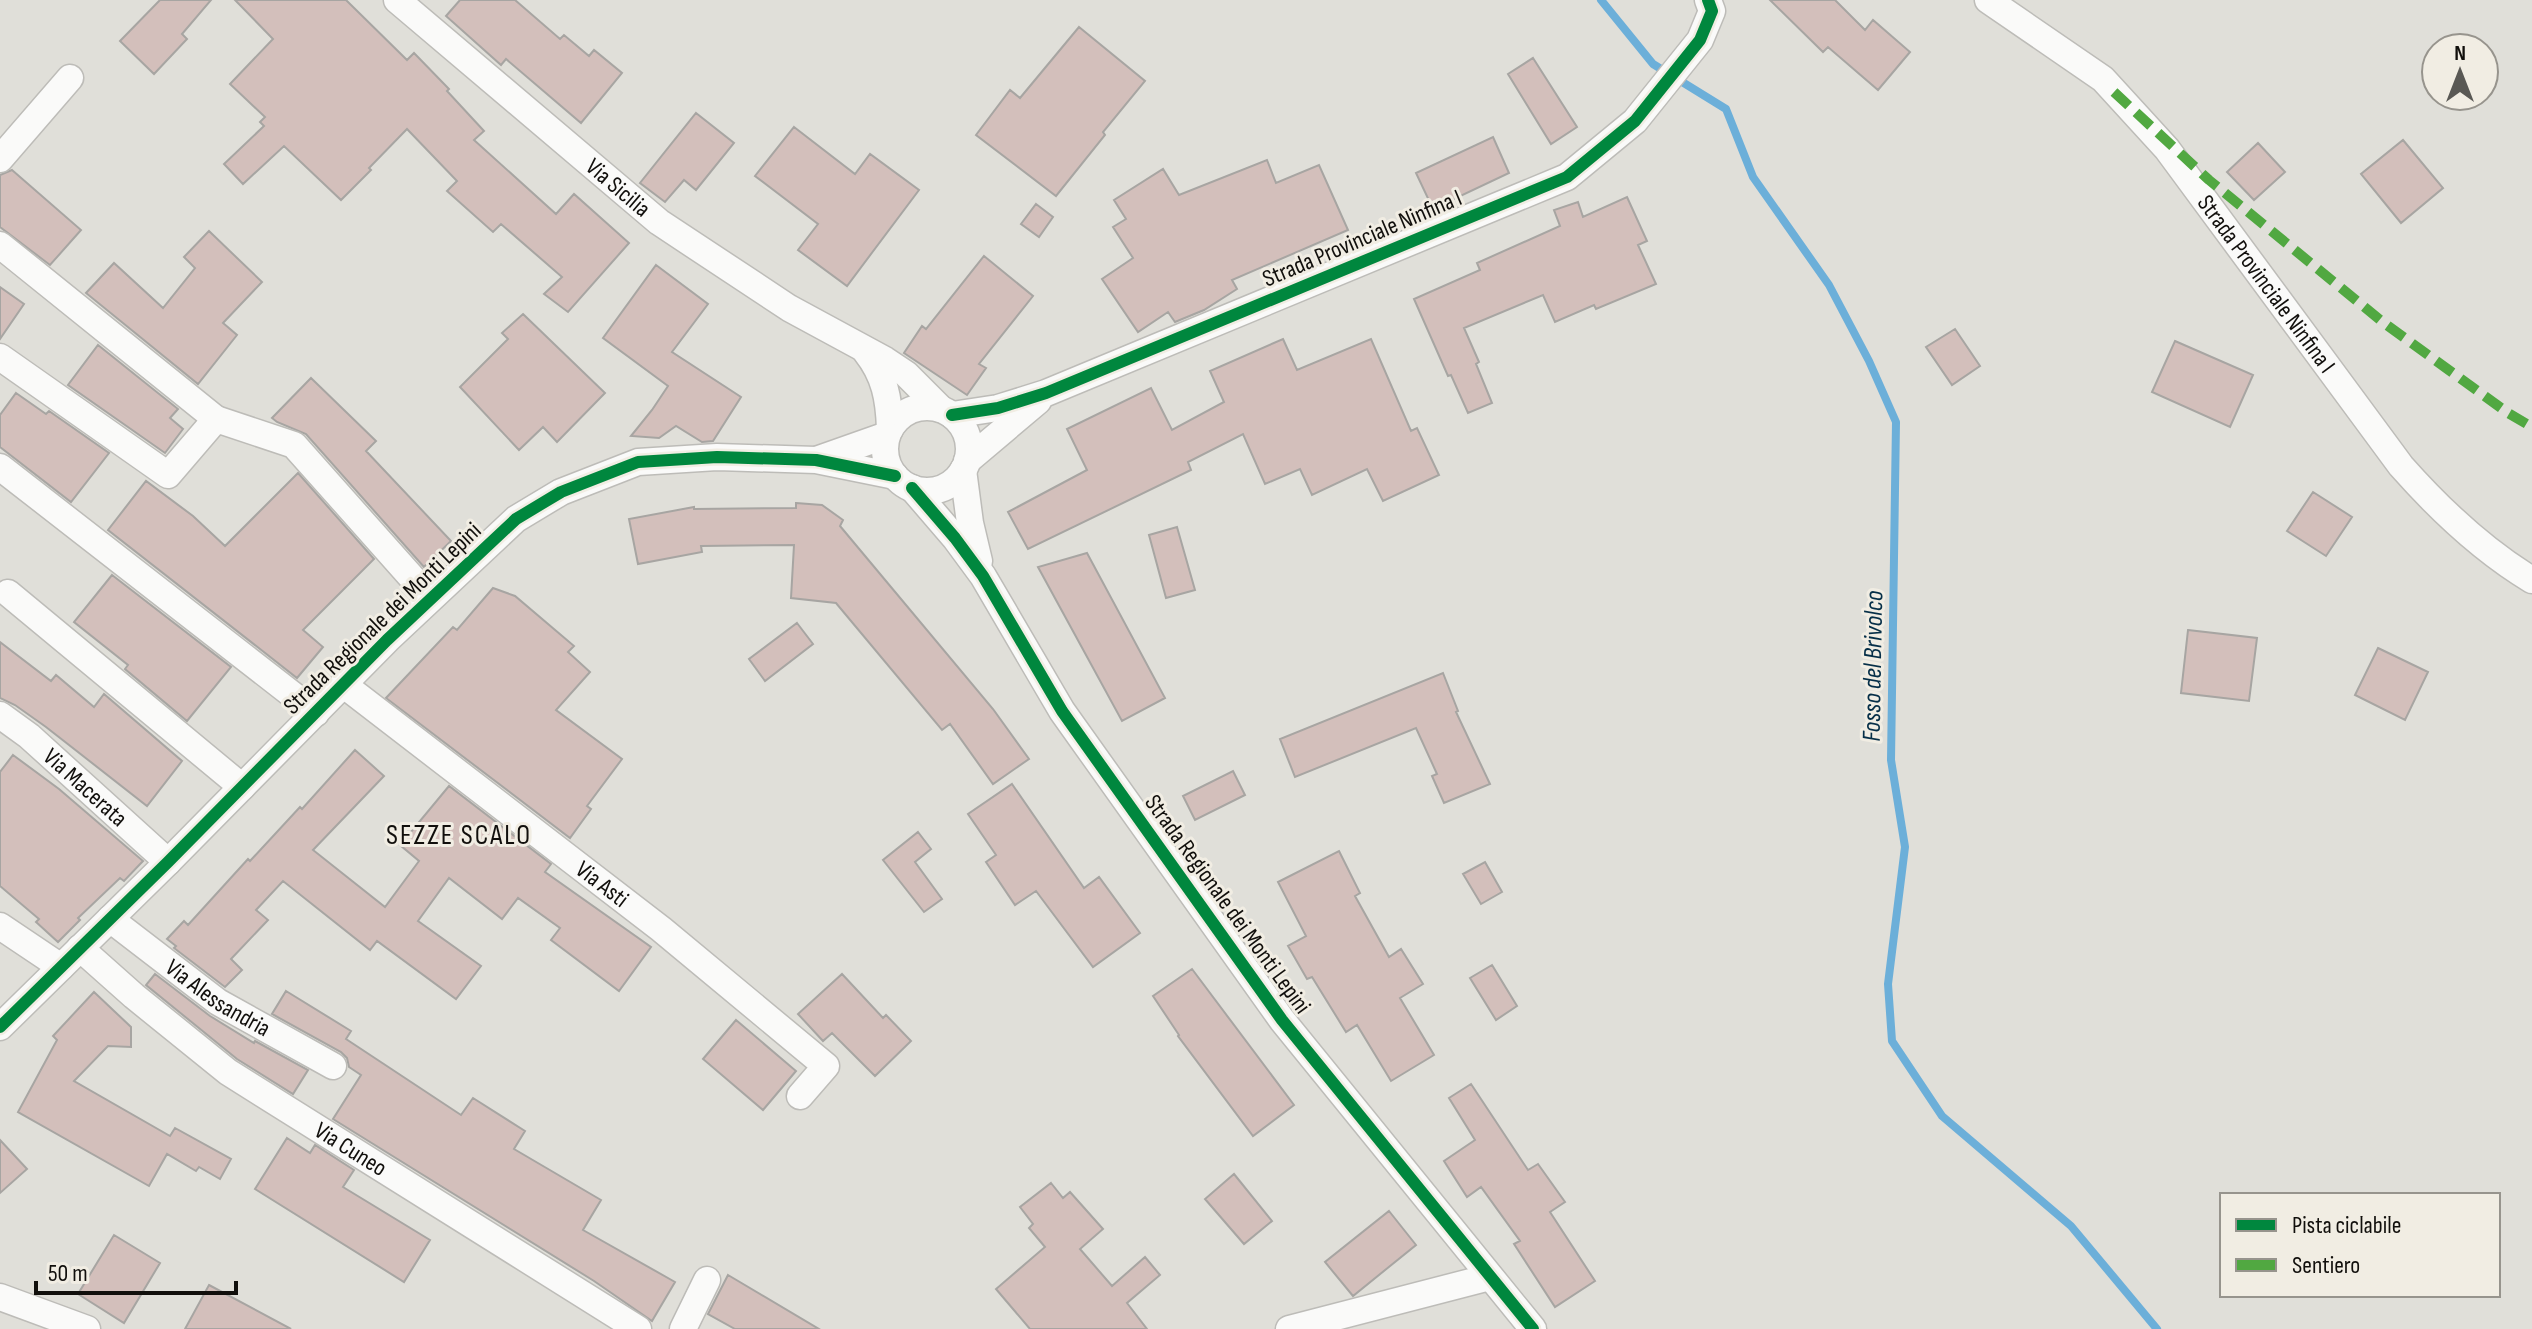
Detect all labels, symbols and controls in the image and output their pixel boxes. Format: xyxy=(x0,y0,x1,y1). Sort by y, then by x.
north arrow xyxy=(2420,32,2500,112)
text: N xyxy=(2454,40,2466,67)
street label: Via Sicilia xyxy=(580,152,656,223)
street label: Strada Provinciale Ninfina I xyxy=(1258,183,1466,294)
street label: Strada Provinciale Ninfina I xyxy=(2191,189,2341,379)
street label: Strada Regionale dei Monti Lepini xyxy=(277,516,487,720)
water label: Fosso del Brivolco xyxy=(1857,590,1890,742)
street label: Via Macerata xyxy=(37,742,133,833)
street label: Strada Regionale dei Monti Lepini xyxy=(1138,789,1317,1020)
district label: SEZZE SCALO xyxy=(386,819,532,852)
street label: Via Asti xyxy=(570,855,634,914)
street label: Via Alessandria xyxy=(159,953,275,1043)
street label: Via Cuneo xyxy=(309,1116,392,1183)
legend xyxy=(2220,1193,2500,1297)
text: Pista ciclabile xyxy=(2292,1211,2401,1240)
scale bar xyxy=(36,1245,236,1295)
text: Sentiero xyxy=(2292,1251,2360,1280)
text: 50 m xyxy=(48,1259,88,1288)

